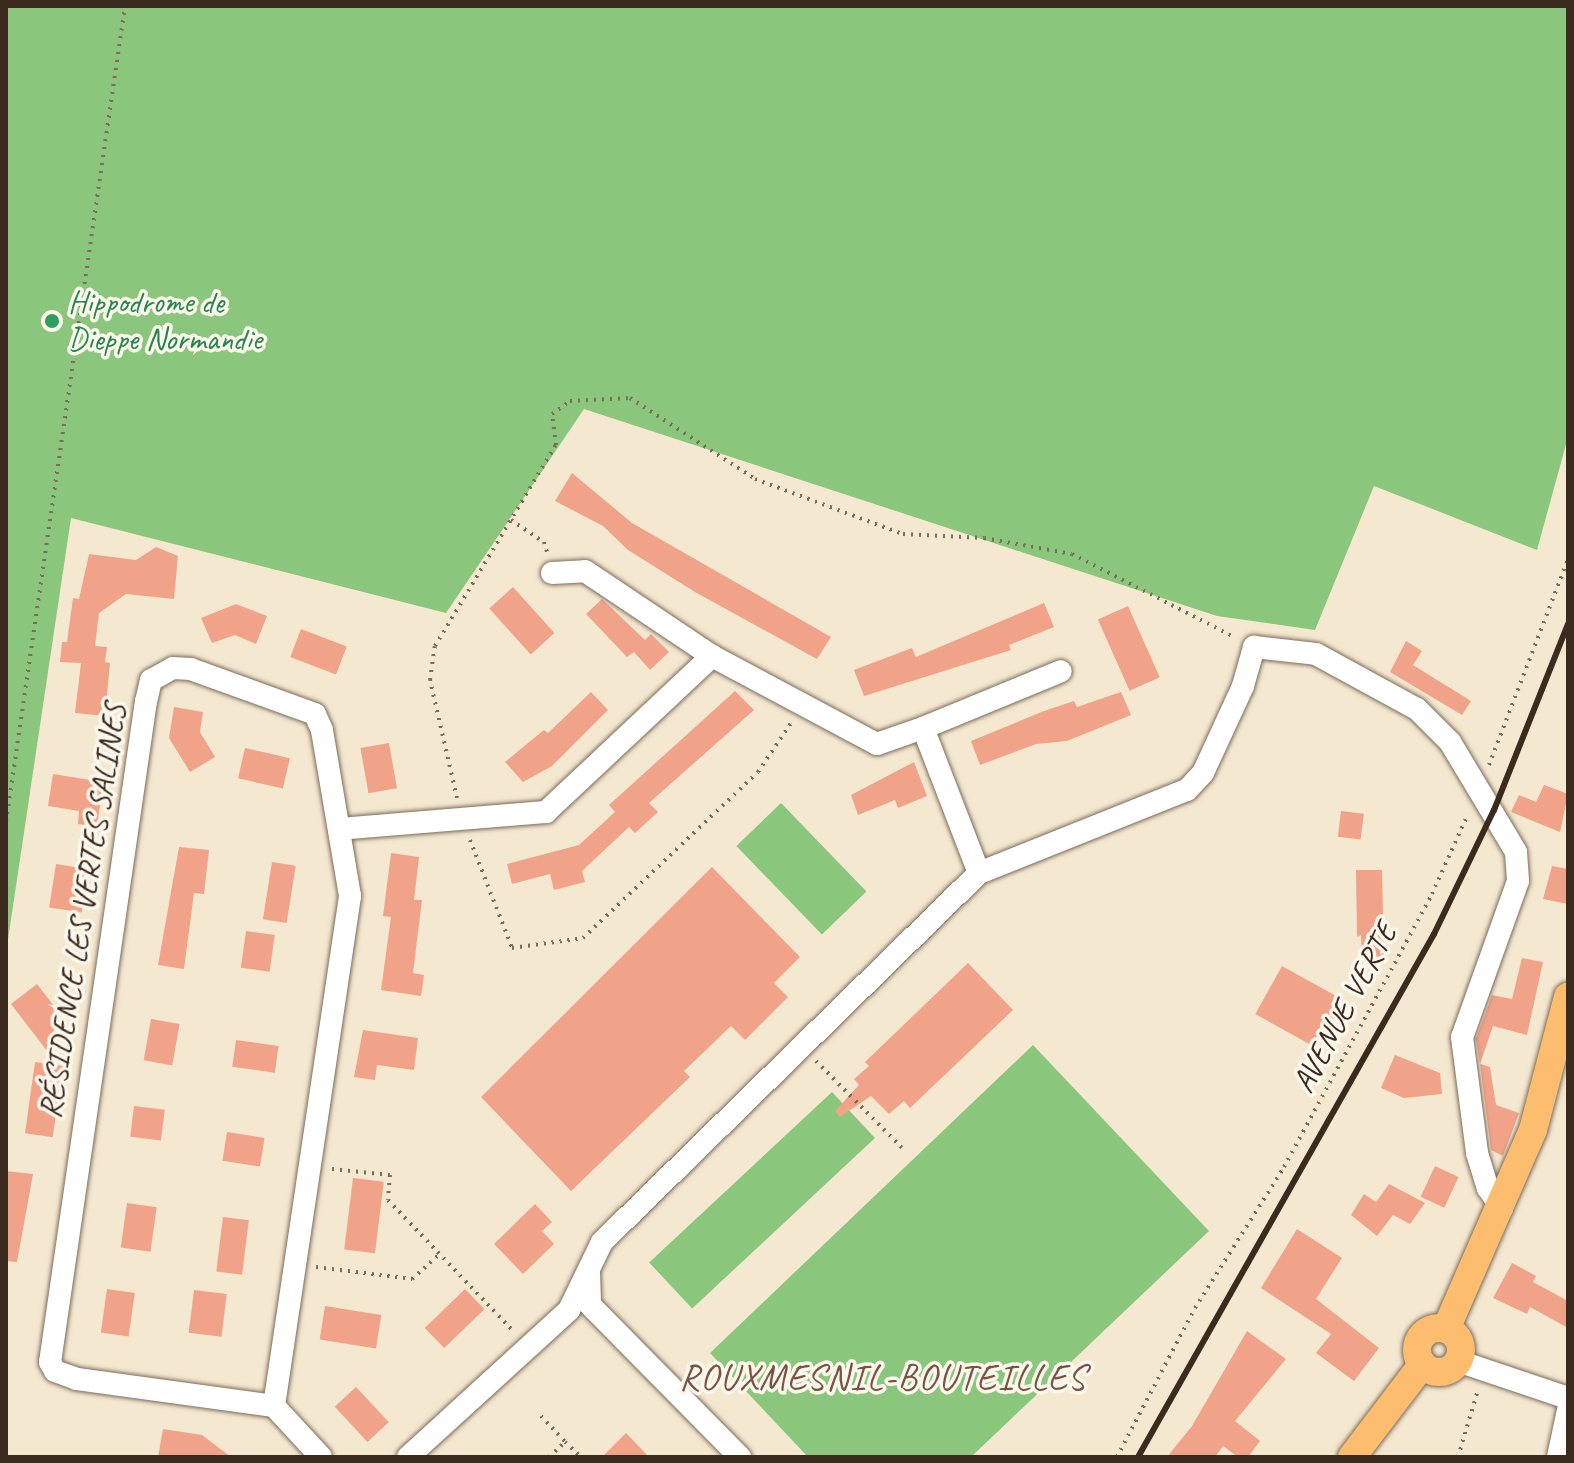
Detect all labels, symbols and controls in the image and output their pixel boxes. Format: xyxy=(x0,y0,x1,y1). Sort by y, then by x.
place label: Hippodrome de Dieppe Normandie xyxy=(68,284,263,359)
marker: Hippodrome de Dieppe Normandie xyxy=(43,312,61,330)
street label: RÉSIDENCE LES VERTES SALINES xyxy=(31,701,135,1121)
street label: AVENUE VERTE xyxy=(1285,917,1405,1099)
district label: ROUXMESNIL-BOUTEILLES xyxy=(679,1356,1087,1400)

